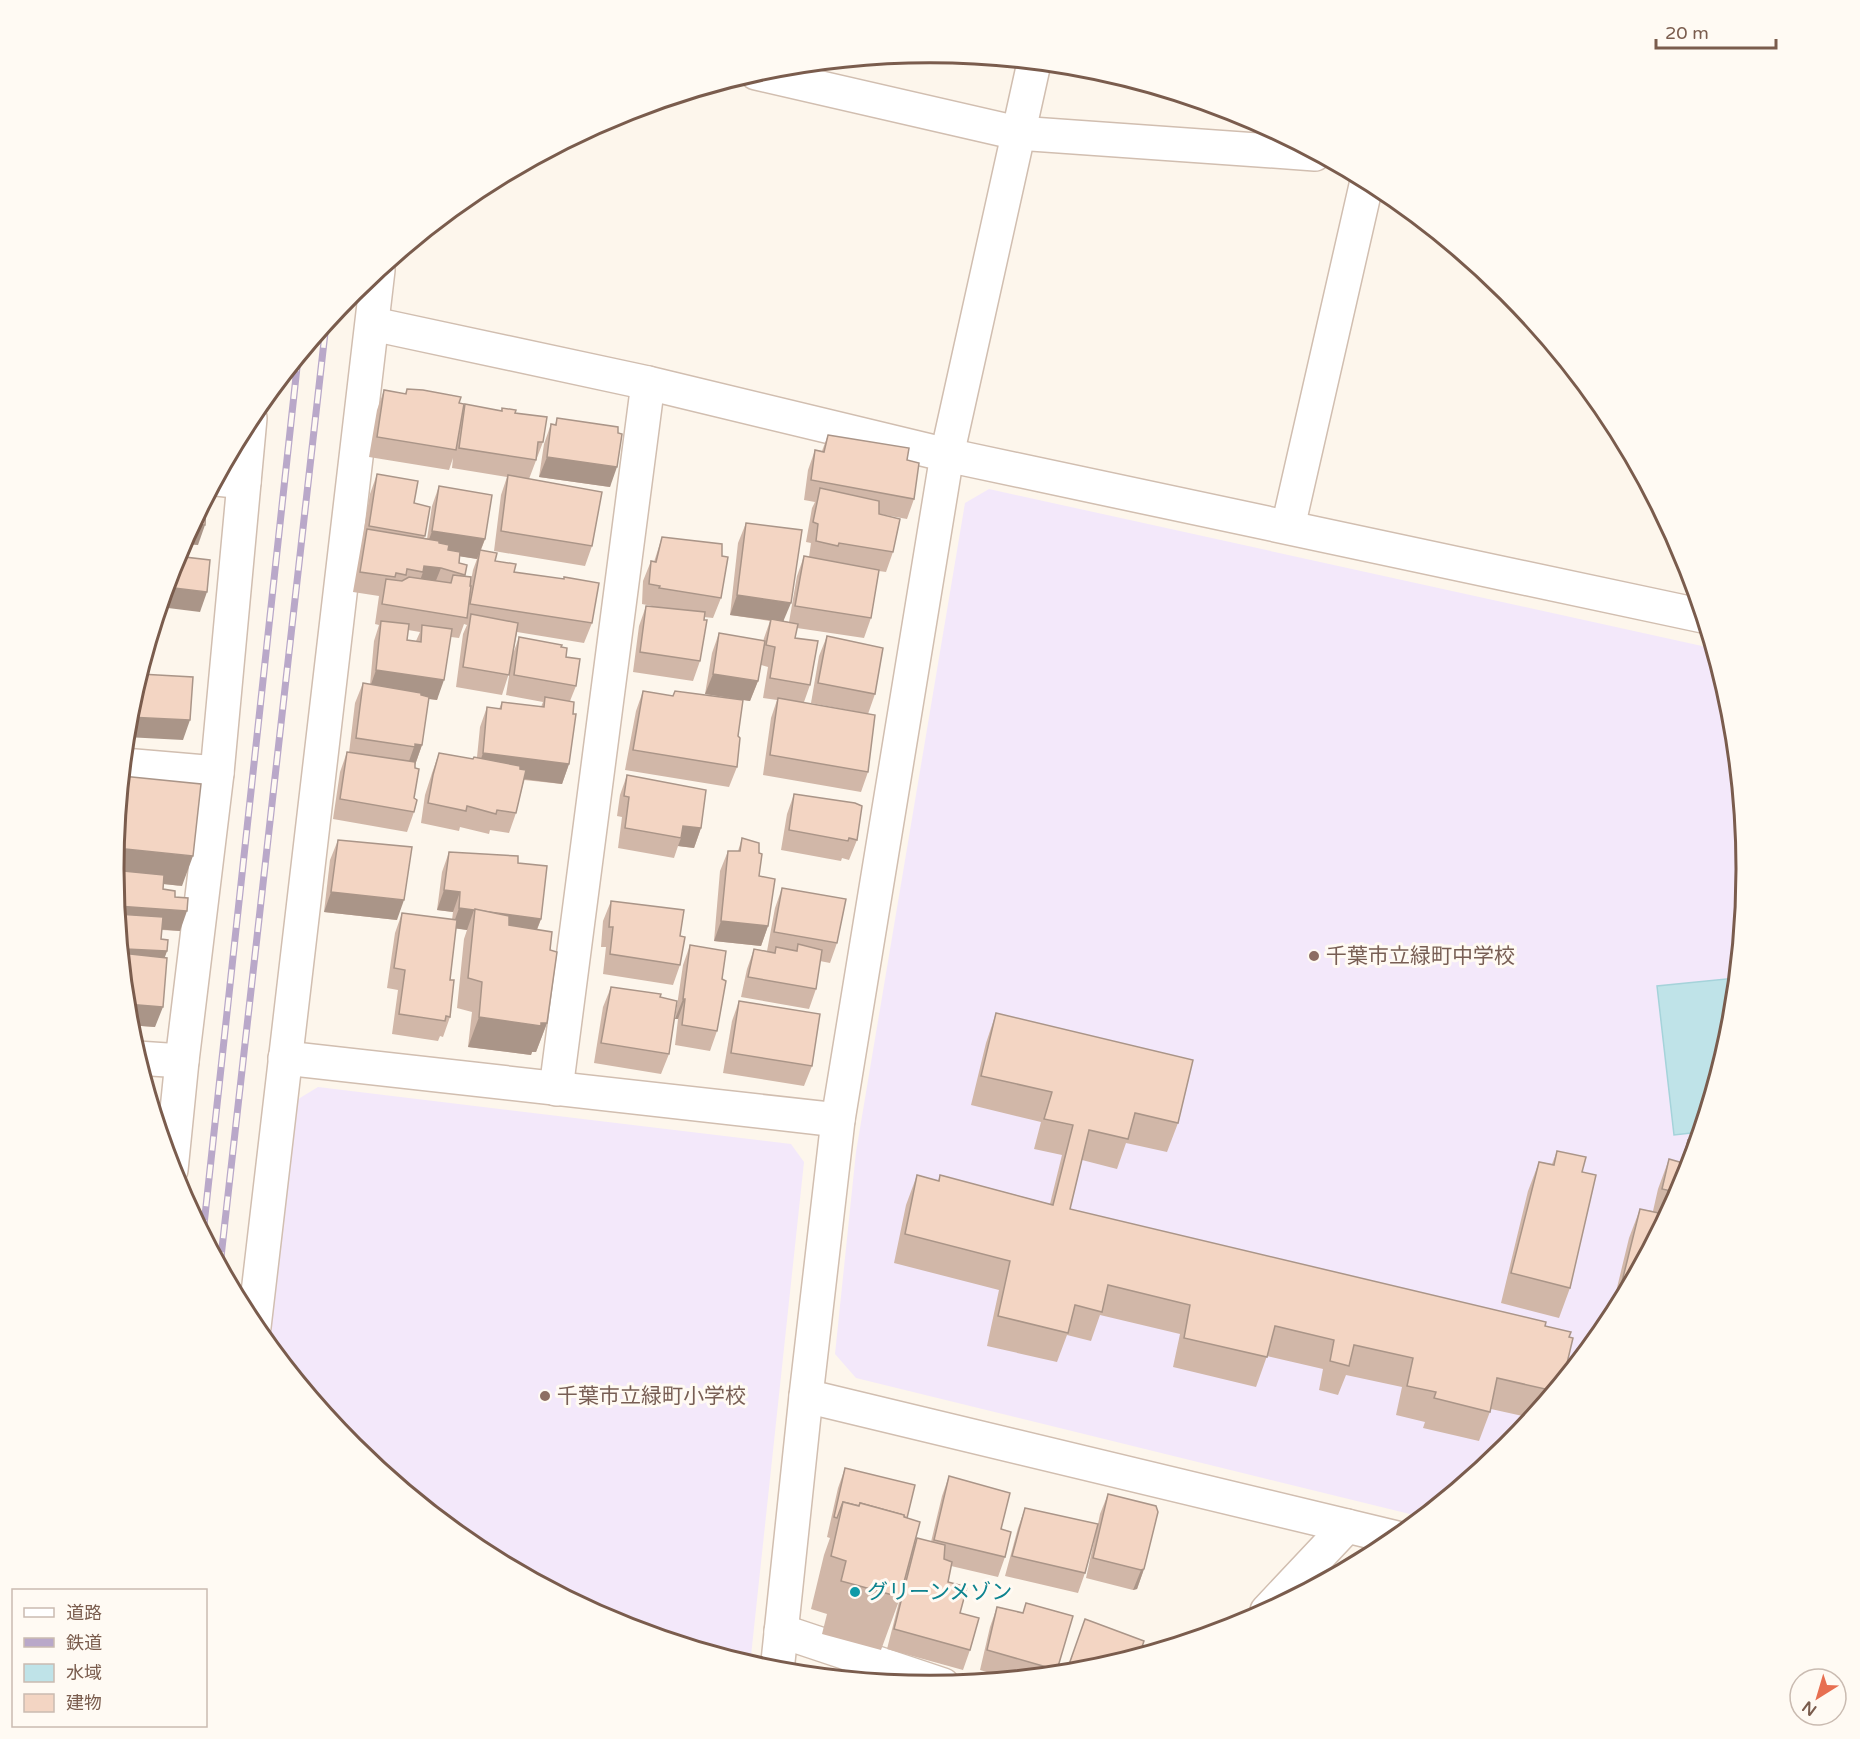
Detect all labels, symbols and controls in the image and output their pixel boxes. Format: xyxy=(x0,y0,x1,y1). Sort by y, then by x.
scale bar xyxy=(1656,12,1776,50)
text: 20 m xyxy=(1665,22,1709,44)
place label: 千葉市立緑町中学校 xyxy=(1326,944,1515,969)
marker: 千葉市立緑町中学校 xyxy=(1307,949,1321,963)
place label: 千葉市立緑町小学校 xyxy=(557,1384,746,1409)
marker: 千葉市立緑町小学校 xyxy=(538,1389,552,1403)
place label: グリーンメゾン xyxy=(867,1580,1012,1605)
marker: グリーンメゾン xyxy=(848,1585,862,1599)
legend xyxy=(12,1589,207,1727)
text: 道路 xyxy=(66,1602,102,1624)
text: 鉄道 xyxy=(66,1632,102,1654)
text: 水域 xyxy=(66,1662,102,1684)
north arrow xyxy=(1788,1667,1848,1727)
text: 建物 xyxy=(66,1692,102,1714)
text: N xyxy=(1798,1696,1821,1720)

